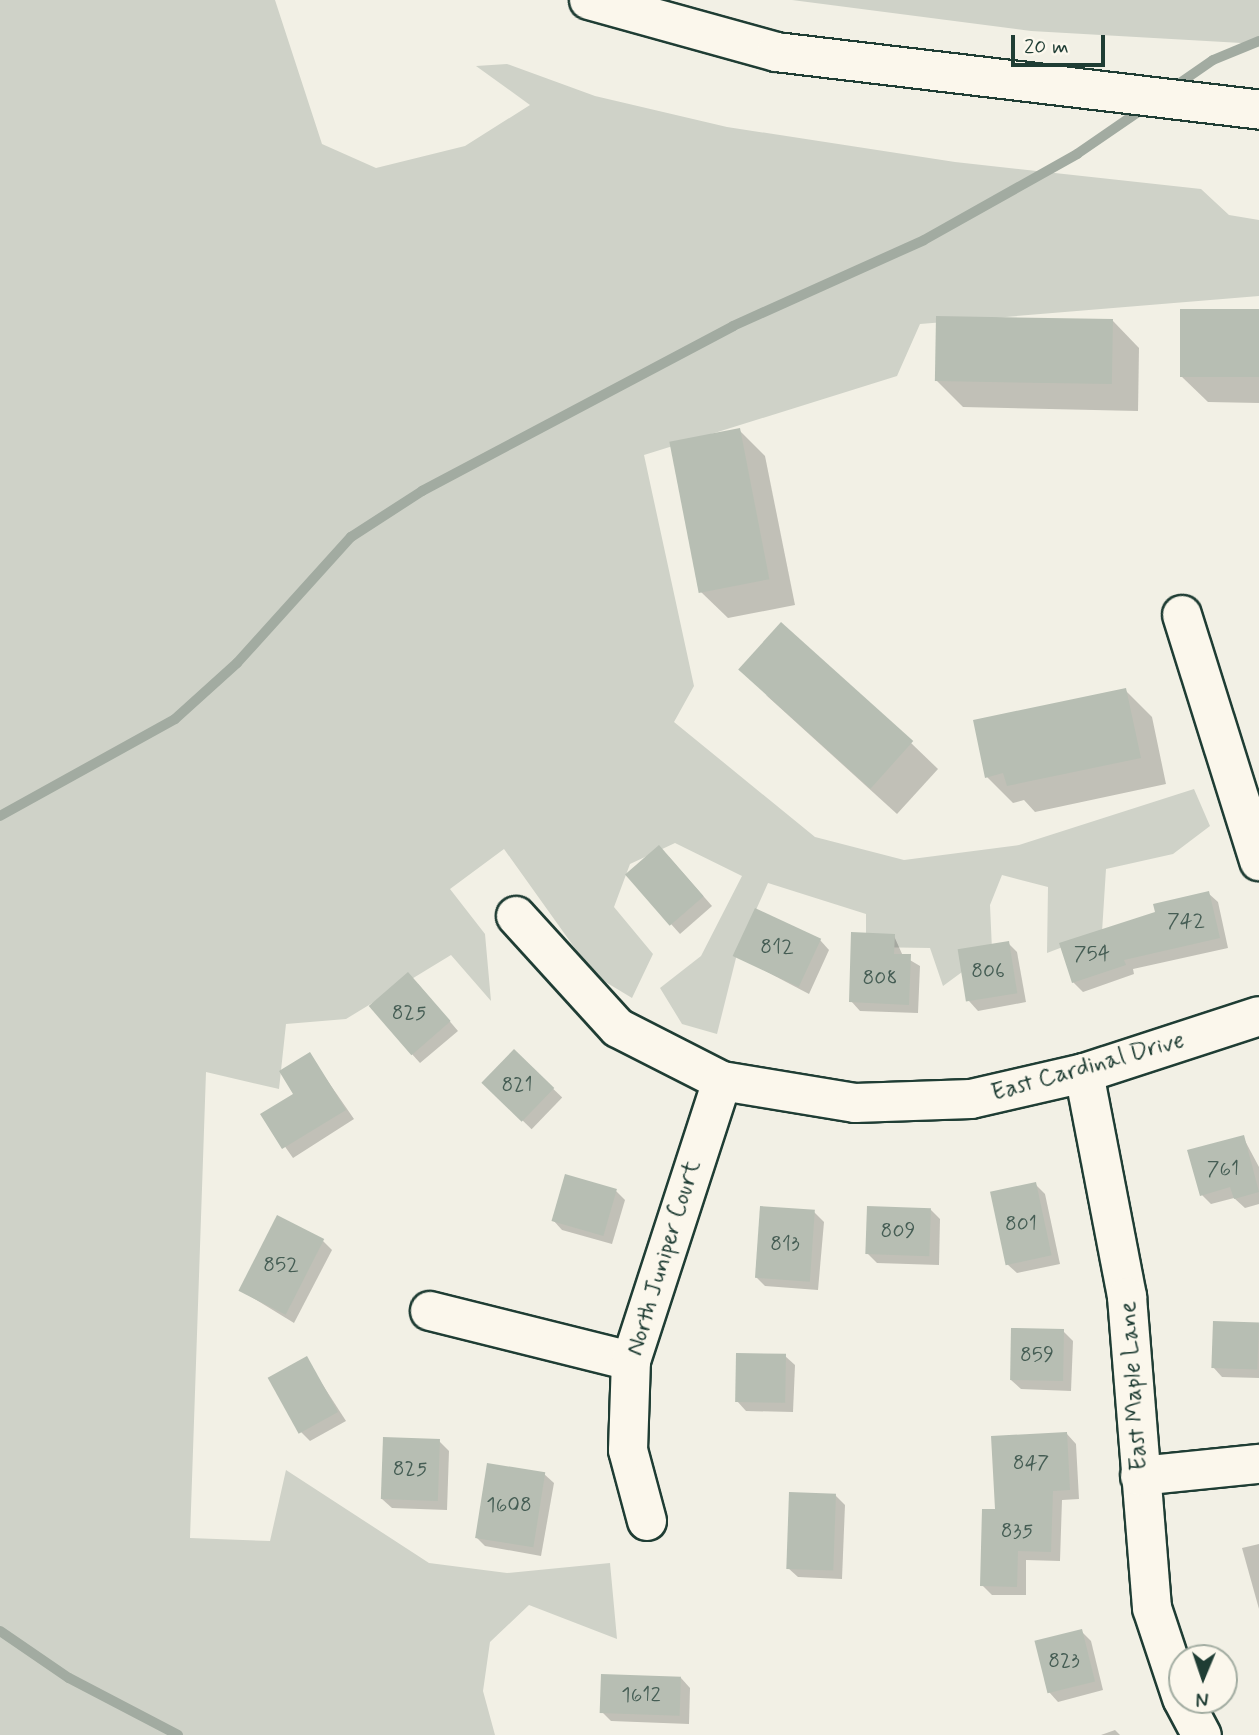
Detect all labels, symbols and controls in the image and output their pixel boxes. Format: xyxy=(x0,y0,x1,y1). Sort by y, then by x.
scale bar xyxy=(1014,21,1108,65)
text: 20 m xyxy=(1024,33,1069,61)
house number: 742 xyxy=(1167,908,1205,934)
house number: 812 xyxy=(760,934,794,960)
house number: 754 xyxy=(1074,941,1110,967)
house number: 806 xyxy=(971,958,1005,984)
house number: 808 xyxy=(862,965,898,991)
house number: 825 xyxy=(392,1000,426,1026)
street label: East Cardinal Drive xyxy=(989,1026,1187,1108)
house number: 821 xyxy=(501,1072,533,1098)
house number: 761 xyxy=(1207,1156,1239,1182)
street label: North Juniper Court xyxy=(621,1157,707,1359)
house number: 801 xyxy=(1005,1211,1037,1237)
house number: 809 xyxy=(881,1218,915,1244)
house number: 813 xyxy=(770,1231,800,1257)
house number: 852 xyxy=(263,1252,299,1278)
street label: East Maple Lane xyxy=(1114,1302,1154,1470)
house number: 859 xyxy=(1020,1342,1054,1368)
house number: 847 xyxy=(1013,1450,1049,1476)
house number: 825 xyxy=(393,1456,427,1482)
house number: 1608 xyxy=(486,1492,532,1518)
house number: 835 xyxy=(1001,1518,1033,1544)
north arrow xyxy=(1168,1644,1238,1714)
house number: 823 xyxy=(1048,1648,1080,1674)
house number: 1612 xyxy=(621,1682,661,1708)
text: N xyxy=(1196,1686,1209,1711)

